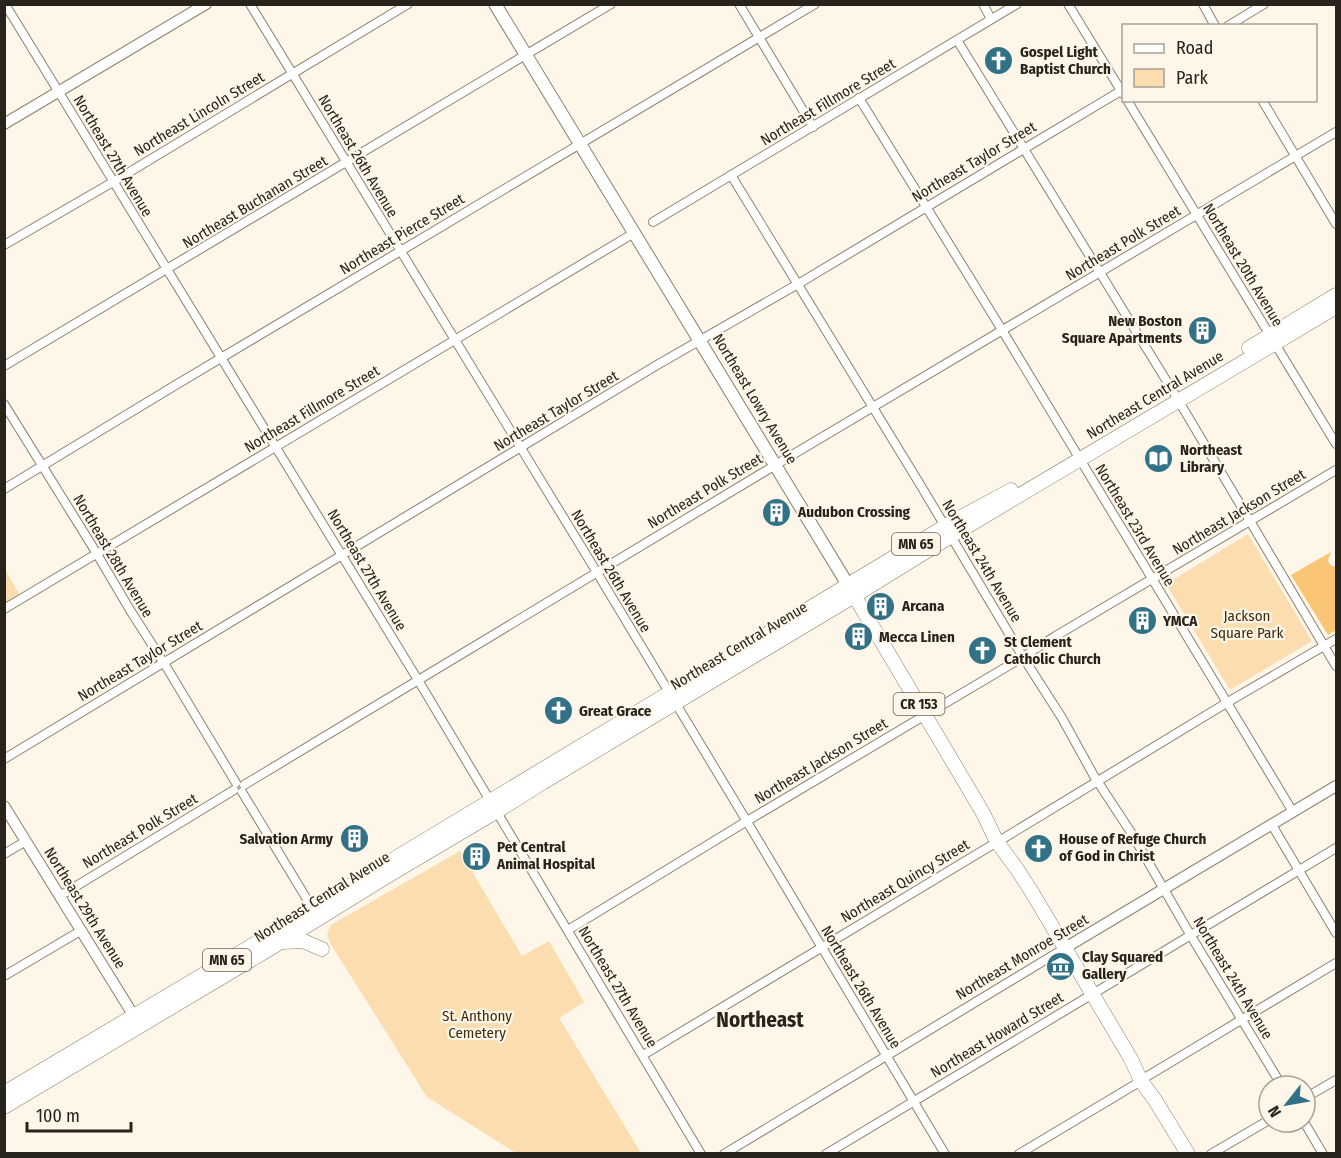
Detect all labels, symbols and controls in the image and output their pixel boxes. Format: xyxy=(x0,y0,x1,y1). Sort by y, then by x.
legend xyxy=(1122,24,1317,102)
text: Road xyxy=(1176,37,1213,59)
place label: Gospel Light Baptist Church xyxy=(1020,43,1111,78)
church icon: Gospel Light Baptist Church xyxy=(983,45,1015,77)
street label: Northeast Fillmore Street xyxy=(757,55,899,149)
text: Park xyxy=(1176,67,1209,89)
street label: Northeast Lincoln Street xyxy=(130,68,268,160)
street label: Northeast 26th Avenue xyxy=(314,91,402,221)
street label: Northeast 27th Avenue xyxy=(70,92,156,220)
street label: Northeast Taylor Street xyxy=(909,118,1040,206)
street label: Northeast Buchanan Street xyxy=(179,152,331,252)
street label: Northeast Pierce Street xyxy=(336,190,468,278)
street label: Northeast 20th Avenue xyxy=(1199,200,1287,330)
street label: Northeast Polk Street xyxy=(1062,201,1184,284)
place label: New Boston Square Apartments xyxy=(1062,312,1182,347)
building icon: New Boston Square Apartments xyxy=(1187,314,1219,346)
street label: Northeast Lowry Avenue xyxy=(709,331,801,467)
street label: Northeast Central Avenue xyxy=(1083,347,1227,443)
street label: Northeast Fillmore Street xyxy=(241,362,383,456)
street label: Northeast Taylor Street xyxy=(491,367,622,455)
place label: Northeast Library xyxy=(1180,441,1243,476)
library icon: Northeast Library xyxy=(1143,443,1175,475)
street label: Northeast Polk Street xyxy=(644,449,766,532)
street label: Northeast 23rd Avenue xyxy=(1091,461,1179,589)
street label: Northeast Jackson Street xyxy=(1169,465,1309,559)
street label: Northeast 28th Avenue xyxy=(69,491,157,621)
building icon: Audubon Crossing xyxy=(761,496,793,528)
street label: Northeast 24th Avenue xyxy=(938,497,1026,625)
place label: Audubon Crossing xyxy=(797,503,911,521)
street label: Northeast 27th Avenue xyxy=(324,506,410,634)
street label: Northeast 26th Avenue xyxy=(567,506,655,636)
road number: MN 65 xyxy=(892,533,940,555)
building icon: Arcana xyxy=(865,590,897,622)
place label: Arcana xyxy=(901,597,945,615)
street label: Northeast Central Avenue xyxy=(667,598,811,694)
building icon: YMCA xyxy=(1126,605,1158,637)
park label: Jackson Square Park xyxy=(1210,607,1284,642)
place label: YMCA xyxy=(1162,612,1198,630)
street label: Northeast Taylor Street xyxy=(75,617,206,705)
building icon: Mecca Linen xyxy=(842,621,874,653)
place label: Mecca Linen xyxy=(879,628,955,646)
place label: St Clement Catholic Church xyxy=(1004,633,1101,668)
church icon: St Clement Catholic Church xyxy=(967,635,999,667)
road number: CR 153 xyxy=(894,693,944,715)
church icon: Great Grace xyxy=(542,695,574,727)
place label: Great Grace xyxy=(579,702,652,720)
street label: Northeast Jackson Street xyxy=(751,714,891,808)
street label: Northeast Polk Street xyxy=(79,789,201,872)
building icon: Salvation Army xyxy=(338,823,370,855)
place label: Salvation Army xyxy=(239,830,334,848)
place label: House of Refuge Church of God in Christ xyxy=(1059,830,1207,865)
church icon: House of Refuge Church of God in Christ xyxy=(1022,832,1054,864)
street label: Northeast Quincy Street xyxy=(837,835,973,927)
place label: Pet Central Animal Hospital xyxy=(496,838,596,873)
building icon: Pet Central Animal Hospital xyxy=(460,840,492,872)
street label: Northeast 29th Avenue xyxy=(40,844,130,972)
street label: Northeast Central Avenue xyxy=(251,848,393,946)
street label: Northeast Monroe Street xyxy=(952,910,1092,1004)
street label: Northeast 24th Avenue xyxy=(1189,914,1277,1042)
street label: Northeast 26th Avenue xyxy=(817,922,905,1052)
street label: Northeast 27th Avenue xyxy=(575,923,661,1051)
place label: Clay Squared Gallery xyxy=(1082,948,1163,983)
road number: MN 65 xyxy=(203,949,251,971)
museum icon: Clay Squared Gallery xyxy=(1045,950,1077,982)
street label: Northeast Howard Street xyxy=(927,988,1067,1082)
park label: St. Anthony Cemetery xyxy=(442,1007,512,1042)
district label: Northeast xyxy=(716,1007,804,1033)
north arrow xyxy=(1257,1074,1317,1134)
scale bar xyxy=(27,1095,130,1133)
text: N xyxy=(1264,1102,1285,1120)
text: 100 m xyxy=(36,1105,80,1127)

